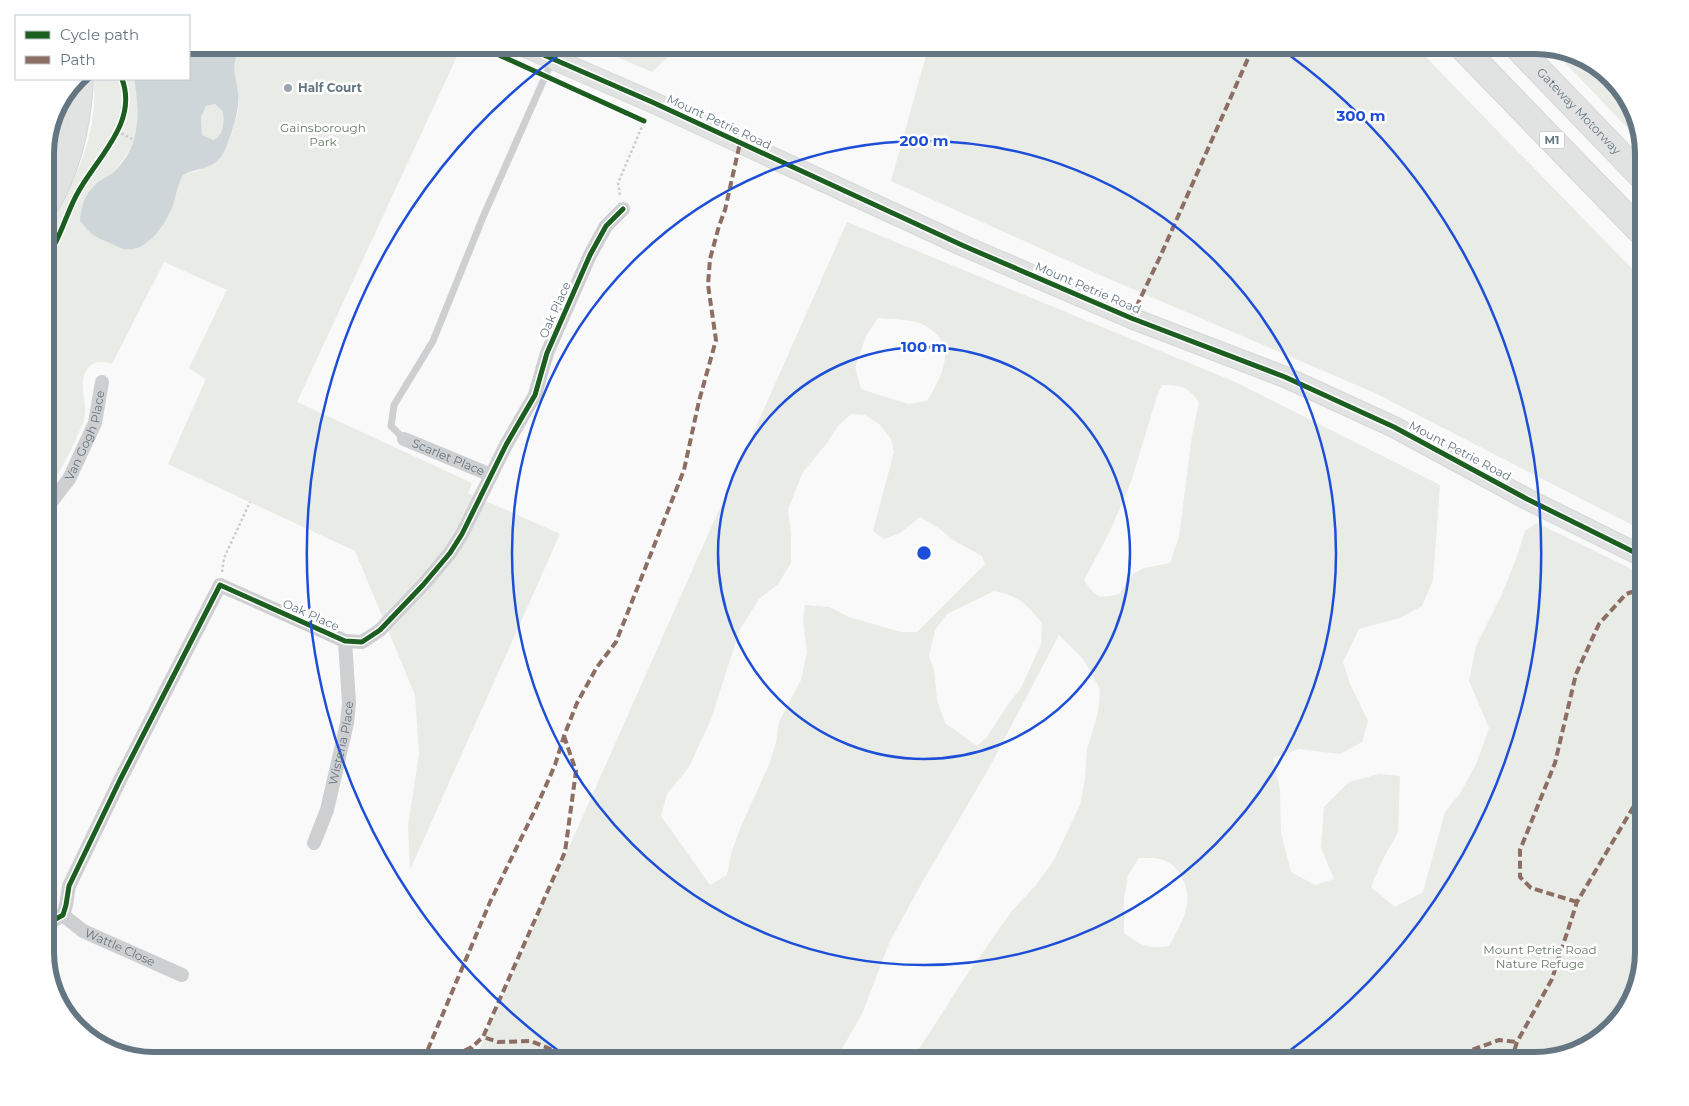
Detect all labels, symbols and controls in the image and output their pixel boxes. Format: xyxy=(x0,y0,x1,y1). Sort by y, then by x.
legend xyxy=(15,15,190,80)
text: Cycle path xyxy=(60,25,139,44)
text: Path xyxy=(60,50,96,69)
street label: Gateway Motorway xyxy=(1534,64,1625,158)
place label: Half Court xyxy=(298,80,363,95)
marker: Half Court xyxy=(282,82,294,94)
street label: Mount Petrie Road xyxy=(665,91,774,152)
text: 300 m xyxy=(1335,106,1386,125)
park label: Gainsborough Park xyxy=(280,120,366,149)
text: 200 m xyxy=(899,131,949,150)
road number: M1 xyxy=(1540,132,1564,148)
street label: Mount Petrie Road xyxy=(1033,258,1143,317)
street label: Oak Place xyxy=(535,279,574,340)
text: 100 m xyxy=(901,337,947,356)
street label: Van Gogh Place xyxy=(61,389,107,483)
street label: Mount Petrie Road xyxy=(1407,417,1514,484)
street label: Scarlet Place xyxy=(410,435,487,479)
centre of rings xyxy=(915,544,933,562)
street label: Oak Place xyxy=(281,595,342,634)
street label: Wisteria Place xyxy=(325,700,356,786)
street label: Wattle Close xyxy=(83,925,158,969)
park label: Mount Petrie Road Nature Refuge xyxy=(1483,942,1597,971)

